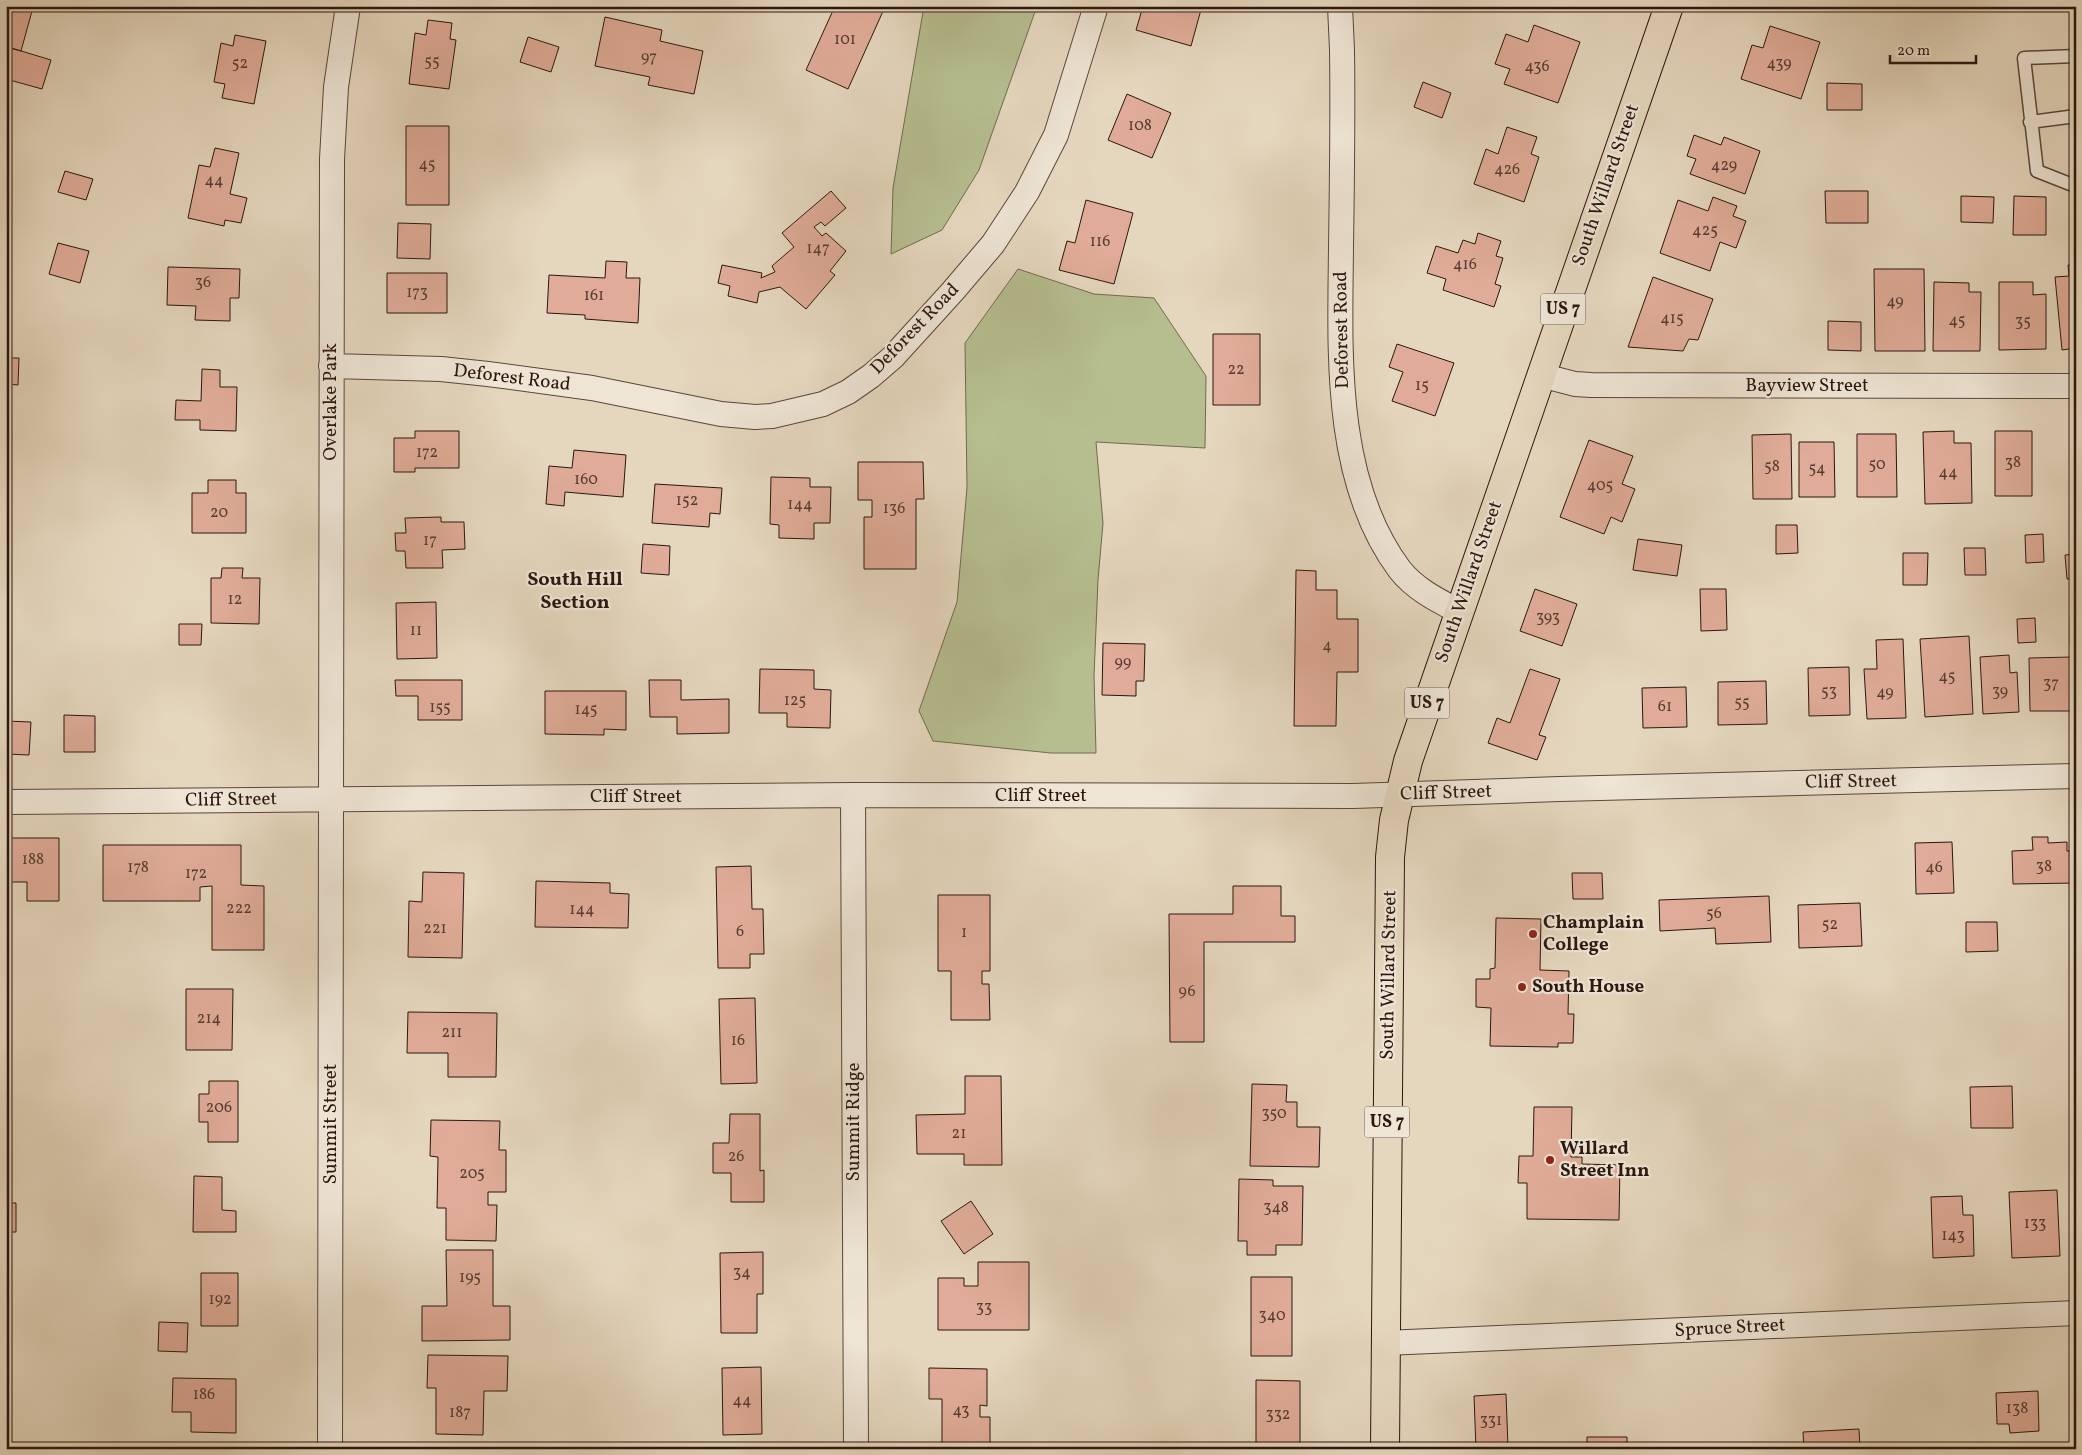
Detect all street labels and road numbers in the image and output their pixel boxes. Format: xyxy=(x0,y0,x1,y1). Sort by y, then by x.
street label: South Willard Street xyxy=(1566,100,1646,270)
street label: Deforest Road xyxy=(1328,271,1356,389)
street label: Deforest Road xyxy=(865,278,965,380)
road number: US 7 xyxy=(1540,294,1586,324)
street label: Overlake Park xyxy=(318,343,344,461)
street label: Deforest Road xyxy=(452,358,572,398)
street label: Bayview Street xyxy=(1745,373,1869,399)
street label: South Willard Street xyxy=(1429,497,1509,667)
road number: US 7 xyxy=(1404,688,1450,718)
street label: Cliff Street xyxy=(1805,768,1898,796)
street label: Cliff Street xyxy=(1400,778,1493,808)
street label: Cliff Street xyxy=(995,783,1087,809)
street label: Cliff Street xyxy=(590,784,682,810)
street label: Cliff Street xyxy=(185,786,278,814)
street label: South Willard Street xyxy=(1375,890,1403,1060)
street label: Summit Ridge xyxy=(841,1062,867,1182)
street label: Summit Street xyxy=(318,1063,344,1184)
road number: US 7 xyxy=(1364,1106,1410,1138)
street label: Spruce Street xyxy=(1674,1312,1787,1344)

